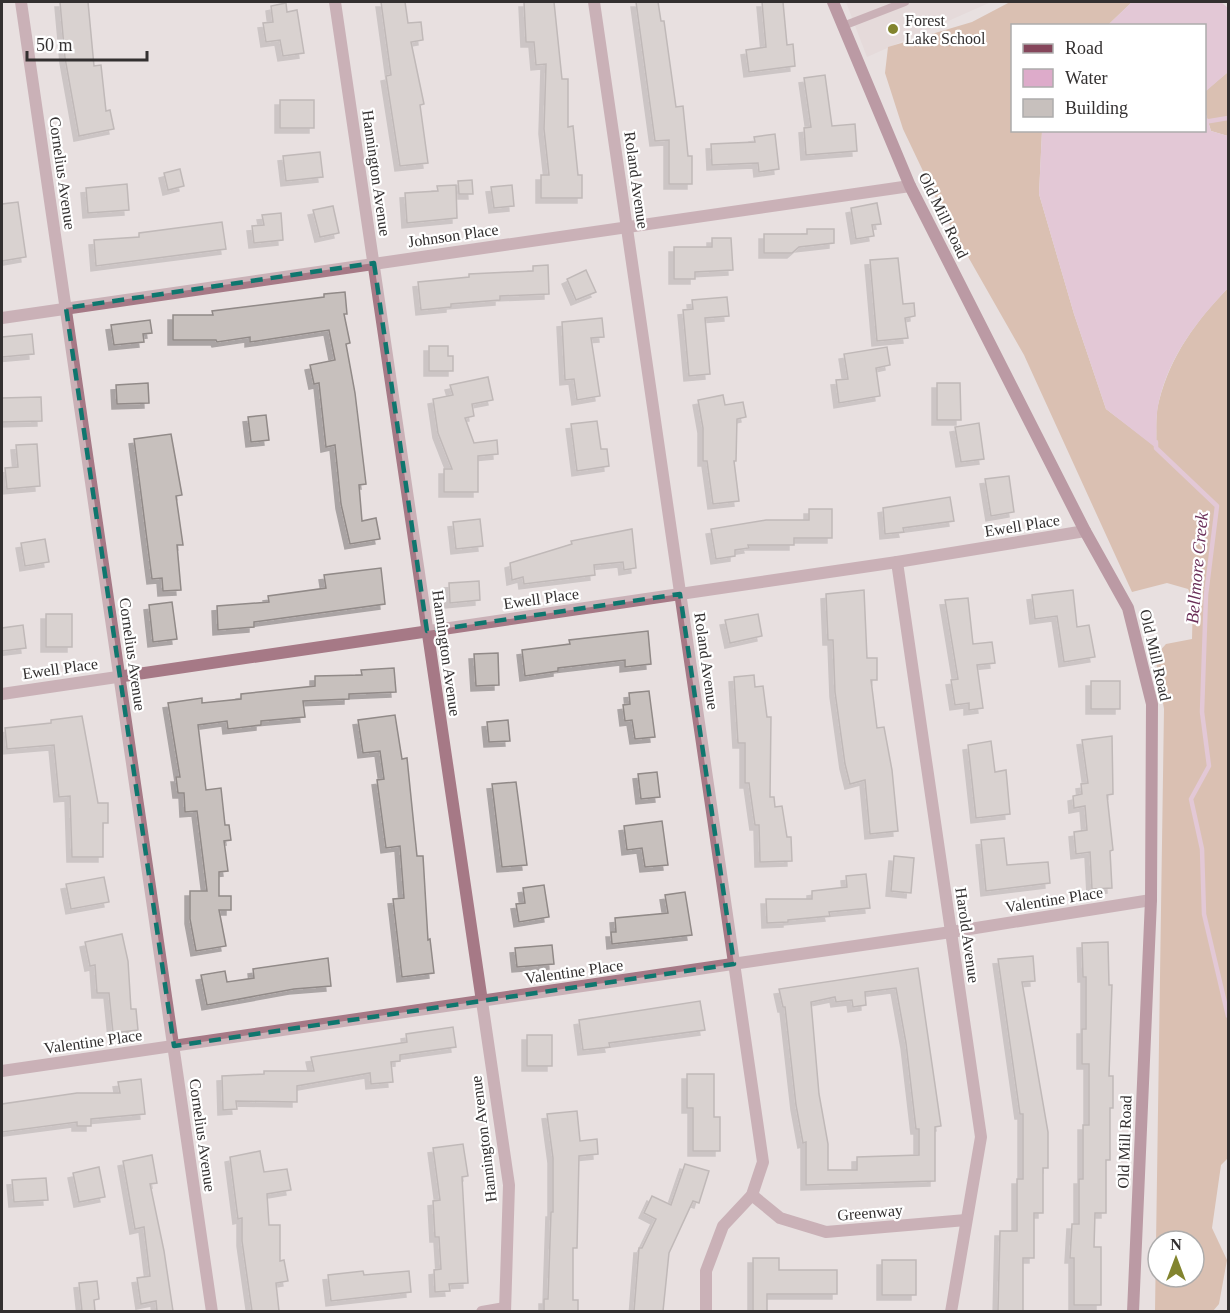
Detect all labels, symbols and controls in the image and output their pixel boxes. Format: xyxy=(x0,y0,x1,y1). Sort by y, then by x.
place label: Forest Lake School xyxy=(905,12,986,47)
marker: Forest Lake School xyxy=(886,22,900,36)
scale bar xyxy=(27,24,147,62)
legend xyxy=(1011,24,1206,132)
text: 50 m xyxy=(36,35,73,55)
text: Road xyxy=(1065,38,1103,58)
text: Water xyxy=(1065,68,1108,88)
text: Building xyxy=(1065,98,1128,118)
street label: Hannington Avenue xyxy=(358,109,394,237)
street label: Cornelius Avenue xyxy=(46,115,79,231)
street label: Roland Avenue xyxy=(621,130,652,230)
street label: Old Mill Road xyxy=(915,170,972,261)
street label: Johnson Place xyxy=(407,221,499,250)
water label: Bellmore Creek xyxy=(1182,510,1212,625)
street label: Ewell Place xyxy=(983,511,1061,540)
street label: Ewell Place xyxy=(502,585,580,612)
street label: Hannington Avenue xyxy=(428,589,464,717)
street label: Cornelius Avenue xyxy=(116,596,149,712)
street label: Old Mill Road xyxy=(1137,608,1174,703)
street label: Roland Avenue xyxy=(691,611,722,711)
street label: Ewell Place xyxy=(21,655,99,682)
street label: Valentine Place xyxy=(1004,883,1104,916)
street label: Harold Avenue xyxy=(952,886,983,984)
street label: Valentine Place xyxy=(524,956,624,987)
street label: Valentine Place xyxy=(43,1026,143,1057)
street label: Hannington Avenue xyxy=(467,1075,501,1203)
street label: Cornelius Avenue xyxy=(186,1077,219,1193)
street label: Old Mill Road xyxy=(1114,1095,1135,1189)
street label: Greenway xyxy=(837,1201,904,1225)
north arrow xyxy=(1146,1229,1206,1289)
text: N xyxy=(1170,1236,1182,1253)

